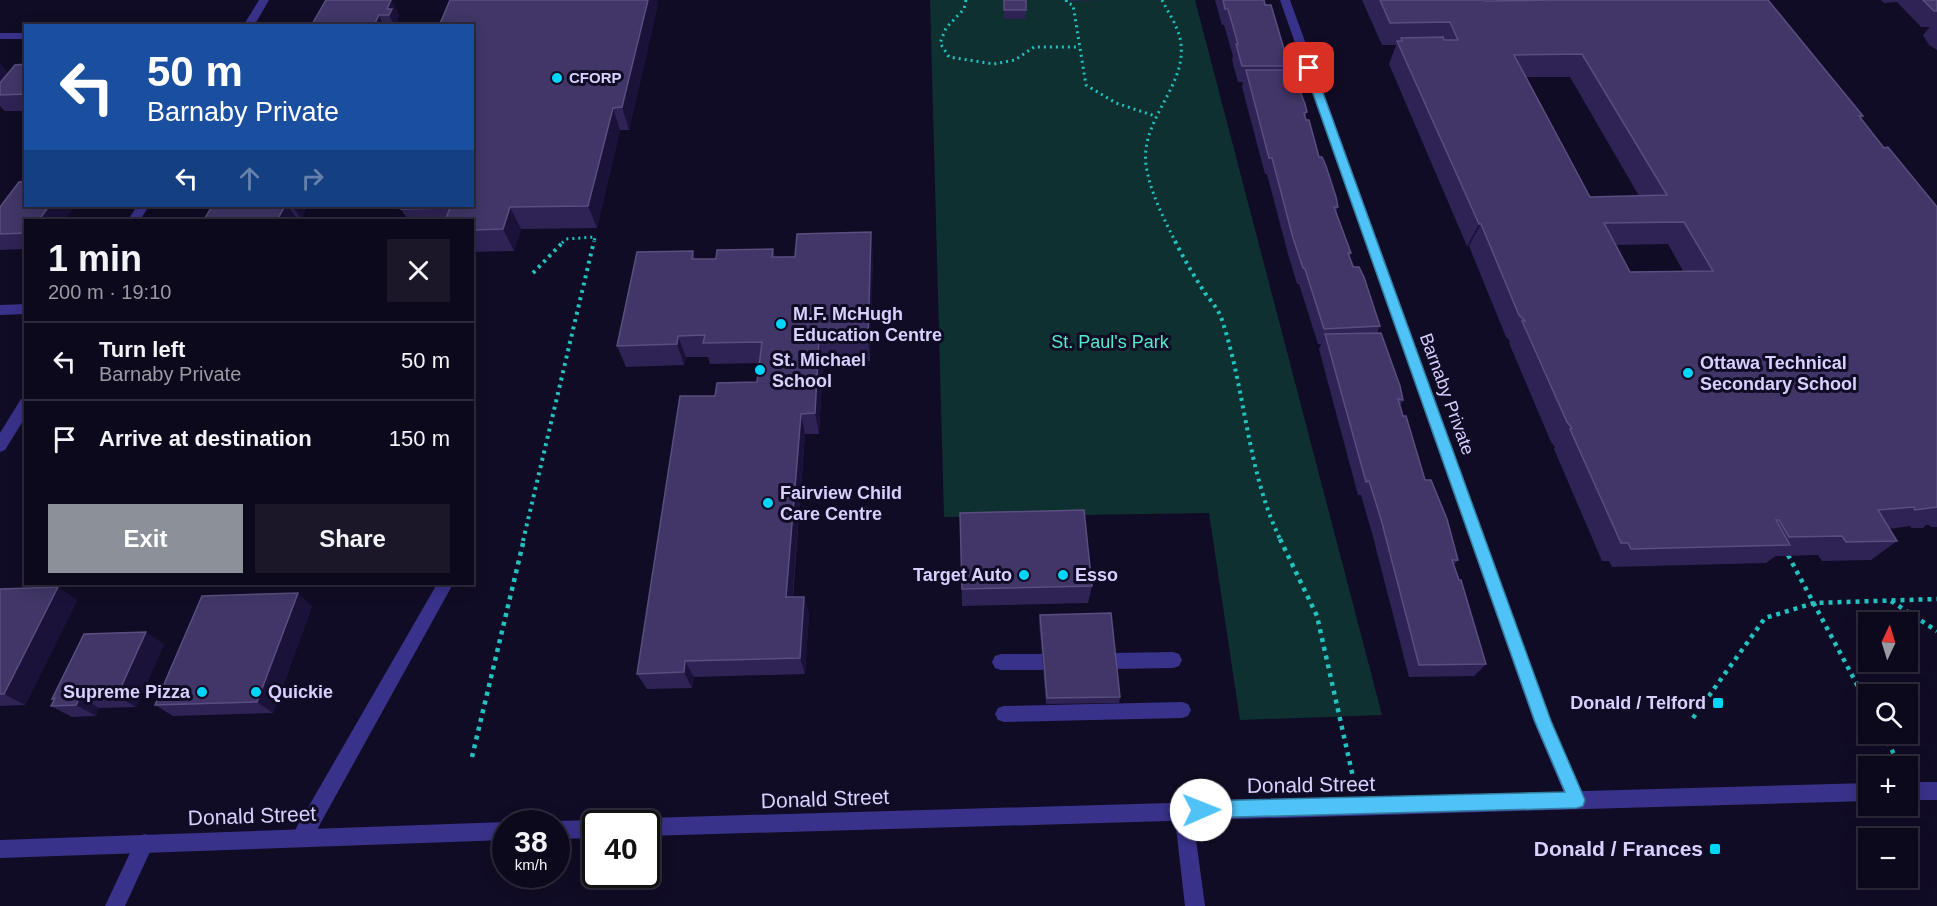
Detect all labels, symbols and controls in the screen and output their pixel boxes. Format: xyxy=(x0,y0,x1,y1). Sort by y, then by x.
pin xyxy=(1283,42,1334,93)
icon: left xyxy=(48,48,126,126)
text: 50 m xyxy=(147,48,243,95)
icon: arrive xyxy=(1292,51,1325,84)
place label: CFORP xyxy=(569,69,622,86)
marker: CFORP xyxy=(550,71,564,85)
text: Barnaby Private xyxy=(147,97,339,127)
icon: left xyxy=(170,162,203,195)
icon: ahead xyxy=(233,162,266,195)
icon: right xyxy=(296,162,329,195)
text: 1 min xyxy=(48,238,142,279)
button: close xyxy=(387,239,450,302)
text: 200 m · 19:10 xyxy=(48,281,171,303)
place label: M.F. McHugh Education Centre xyxy=(793,304,942,345)
marker: M.F. McHugh Education Centre xyxy=(774,317,788,331)
street label: Barnaby Private xyxy=(1416,330,1478,458)
park label: St. Paul's Park xyxy=(1051,332,1170,352)
text: Turn left xyxy=(99,337,185,362)
icon: left xyxy=(48,345,81,378)
text: 50 m xyxy=(401,348,450,373)
place label: St. Michael School xyxy=(772,350,866,391)
place label: Ottawa Technical Secondary School xyxy=(1700,353,1857,394)
text: Barnaby Private xyxy=(99,363,241,385)
marker: St. Michael School xyxy=(753,363,767,377)
marker: Ottawa Technical Secondary School xyxy=(1681,366,1695,380)
icon: arrive xyxy=(48,423,81,456)
text: Arrive at destination xyxy=(99,426,312,451)
text: 150 m xyxy=(389,426,450,451)
place label: Fairview Child Care Centre xyxy=(780,483,902,524)
marker: Fairview Child Care Centre xyxy=(761,496,775,510)
button: Exit xyxy=(48,504,243,573)
button: Share xyxy=(255,504,450,573)
place label: Target Auto xyxy=(913,565,1012,585)
place label: Esso xyxy=(1075,565,1118,585)
marker: Target Auto xyxy=(1017,568,1031,582)
marker: Esso xyxy=(1056,568,1070,582)
north arrow xyxy=(1858,612,1918,672)
map controls xyxy=(1858,612,1918,888)
place label: Supreme Pizza xyxy=(63,682,191,702)
place label: Quickie xyxy=(268,682,333,702)
button: search xyxy=(1858,684,1918,744)
marker: Supreme Pizza xyxy=(195,685,209,699)
marker: Quickie xyxy=(249,685,263,699)
place label: Donald / Telford xyxy=(1570,693,1706,713)
marker: Donald / Telford xyxy=(1711,696,1725,710)
button: + xyxy=(1858,756,1918,816)
street label: Donald Street xyxy=(1247,772,1376,797)
position arrow xyxy=(1169,778,1233,842)
street label: Donald Street xyxy=(760,785,890,812)
street label: Donald Street xyxy=(187,802,317,829)
speed limit sign: 40 xyxy=(582,810,660,888)
text: 38 xyxy=(514,825,548,858)
button: − xyxy=(1858,828,1918,888)
place label: Donald / Frances xyxy=(1534,837,1703,860)
marker: Donald / Frances xyxy=(1708,842,1722,856)
text: km/h xyxy=(515,856,547,873)

